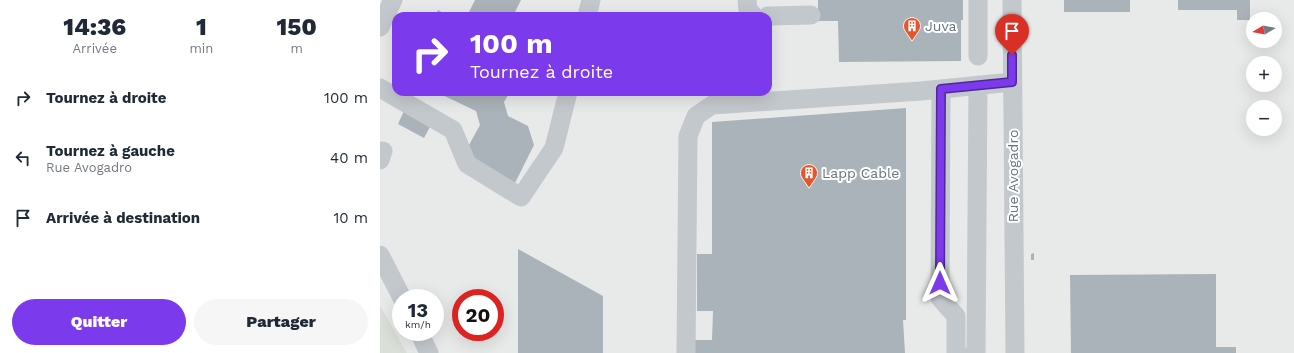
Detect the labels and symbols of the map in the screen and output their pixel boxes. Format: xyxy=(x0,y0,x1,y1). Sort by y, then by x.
north arrow xyxy=(1246,12,1282,48)
pin xyxy=(995,14,1029,55)
building icon: Juva xyxy=(902,16,922,41)
place label: Juva xyxy=(925,18,957,34)
street label: Rue Avogadro xyxy=(1005,130,1021,222)
building icon: Lapp Cable xyxy=(799,163,819,188)
place label: Lapp Cable xyxy=(822,165,899,181)
position arrow xyxy=(919,262,961,304)
speed limit sign: 20 xyxy=(452,289,504,341)

